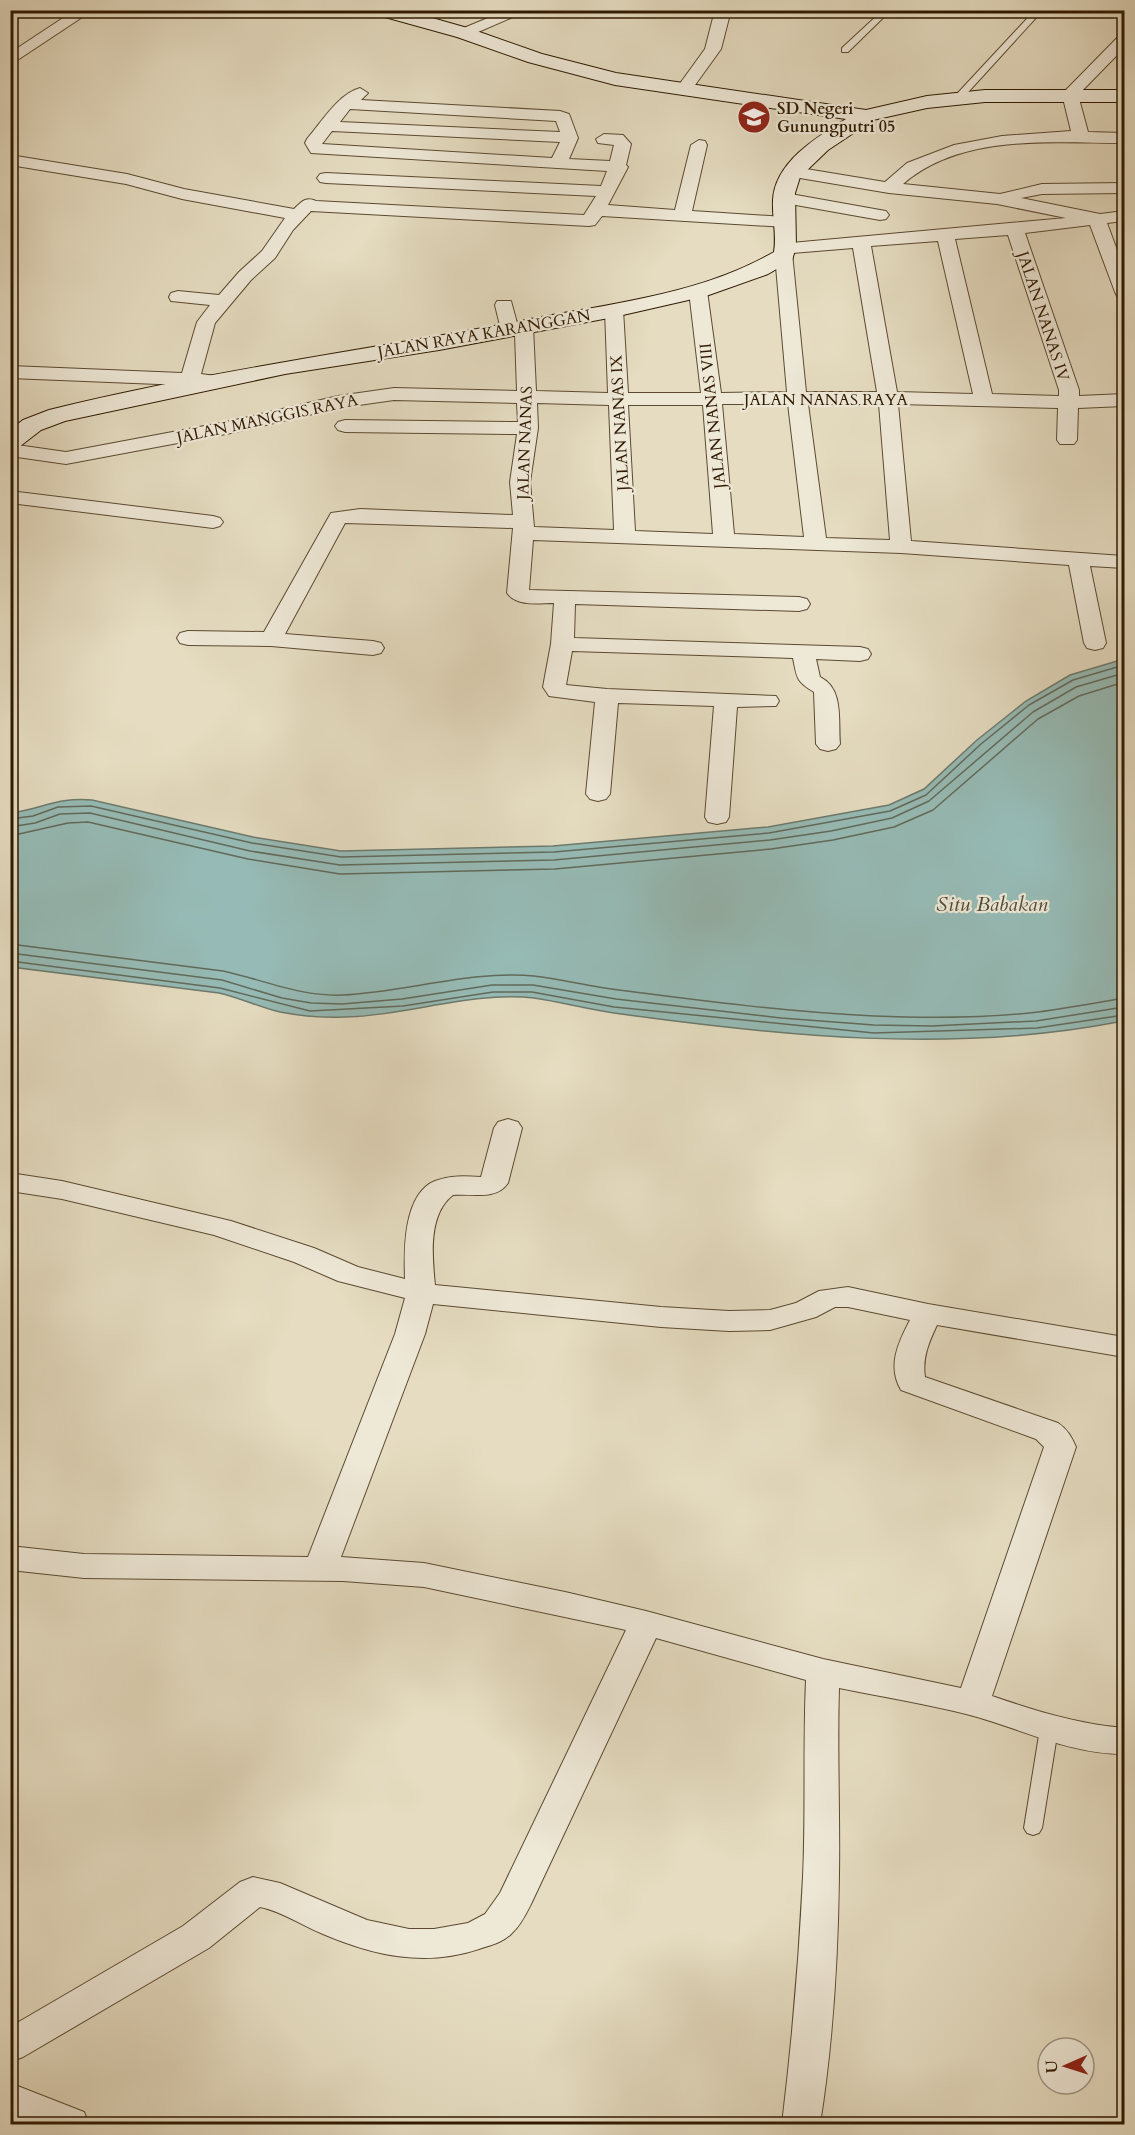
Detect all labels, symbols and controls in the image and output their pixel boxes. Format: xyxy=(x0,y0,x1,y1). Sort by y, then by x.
place label: SD Negeri Gunungputri 05 xyxy=(777,98,895,138)
school or university icon: SD Negeri Gunungputri 05 xyxy=(736,99,772,135)
street label: JALAN NANAS IV xyxy=(1011,247,1075,384)
street label: JALAN RAYA KARANGGAN xyxy=(374,304,593,364)
street label: JALAN NANAS VIII xyxy=(694,342,732,492)
street label: JALAN NANAS IX xyxy=(605,354,635,494)
street label: JALAN NANAS xyxy=(512,386,538,502)
street label: JALAN MANGGIS RAYA xyxy=(173,389,360,449)
street label: JALAN NANAS RAYA xyxy=(742,389,909,411)
water label: Situ Babakan xyxy=(936,890,1048,919)
north arrow xyxy=(1036,2036,1096,2096)
text: U xyxy=(1041,2060,1063,2074)

